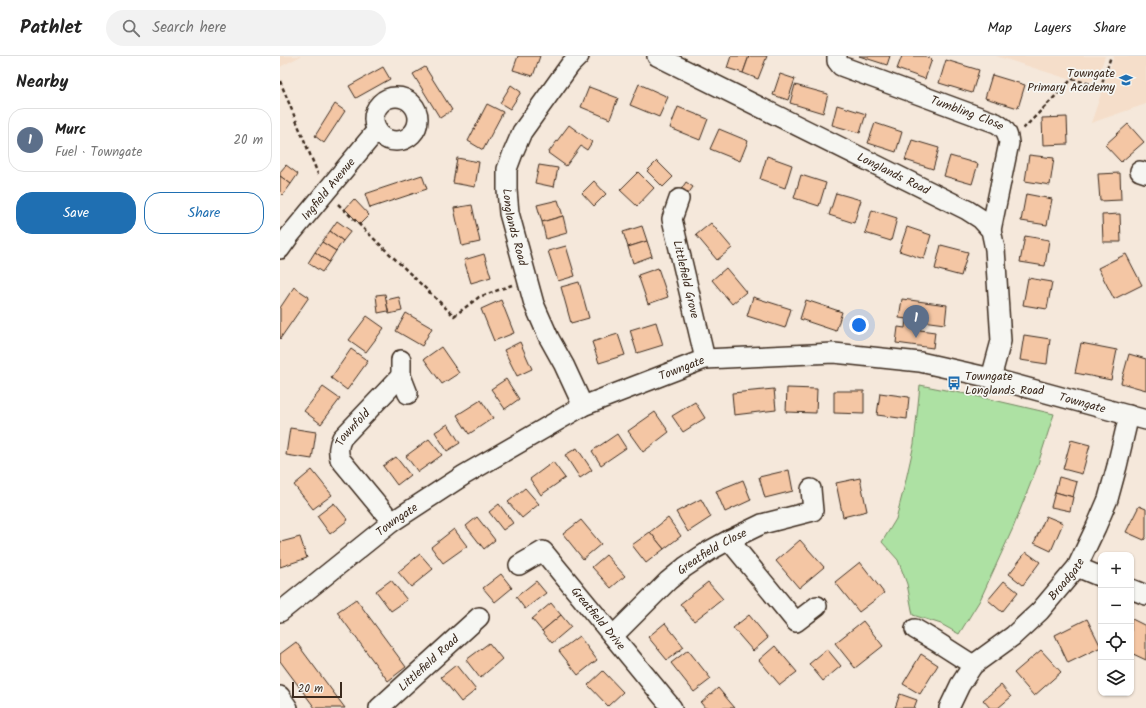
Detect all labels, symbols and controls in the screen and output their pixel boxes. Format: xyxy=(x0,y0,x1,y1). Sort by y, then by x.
search box xyxy=(106,10,386,46)
text: Pathlet xyxy=(20,13,82,43)
text: Search here xyxy=(152,16,226,40)
icon: search xyxy=(120,17,142,39)
text: Map xyxy=(988,17,1012,39)
text: Layers xyxy=(1034,17,1072,39)
text: Share xyxy=(1094,17,1126,39)
place label: Towngate Primary Academy xyxy=(1027,64,1116,97)
text: Nearby xyxy=(16,69,68,96)
school or university icon: Towngate Primary Academy xyxy=(1118,72,1134,88)
street label: Tumbling Close xyxy=(928,91,1009,136)
text: Murc xyxy=(55,118,86,142)
text: 1 xyxy=(28,130,32,151)
text: 20 m xyxy=(233,130,263,151)
text: Fuel · Towngate xyxy=(55,142,142,163)
street label: Longlands Road xyxy=(854,148,934,200)
street label: Ingfield Avenue xyxy=(297,153,361,225)
street label: Longlands Road xyxy=(497,188,532,269)
button: Save xyxy=(16,192,136,234)
button: Share xyxy=(144,192,264,234)
street label: Littlefield Grove xyxy=(667,238,704,321)
pin: 1 xyxy=(903,305,929,338)
your location xyxy=(849,315,869,335)
street label: Towngate xyxy=(656,351,708,386)
place label: Towngate Longlands Road xyxy=(965,367,1045,400)
bus stop icon: Towngate Longlands Road xyxy=(946,375,962,391)
street label: Towngate xyxy=(1057,388,1108,419)
street label: Townfold xyxy=(331,404,376,449)
street label: Towngate xyxy=(372,498,422,541)
street label: Greatfield Close xyxy=(673,523,751,580)
map controls xyxy=(1098,552,1134,696)
button: + xyxy=(1098,552,1134,588)
street label: Broadgate xyxy=(1044,554,1090,605)
street label: Greatfield Drive xyxy=(566,583,630,655)
button: − xyxy=(1098,588,1134,624)
button: locate xyxy=(1098,624,1134,660)
street label: Littlefield Road xyxy=(394,630,464,696)
button: layers xyxy=(1098,660,1134,696)
scale bar xyxy=(292,680,342,699)
text: 20 m xyxy=(298,680,323,698)

